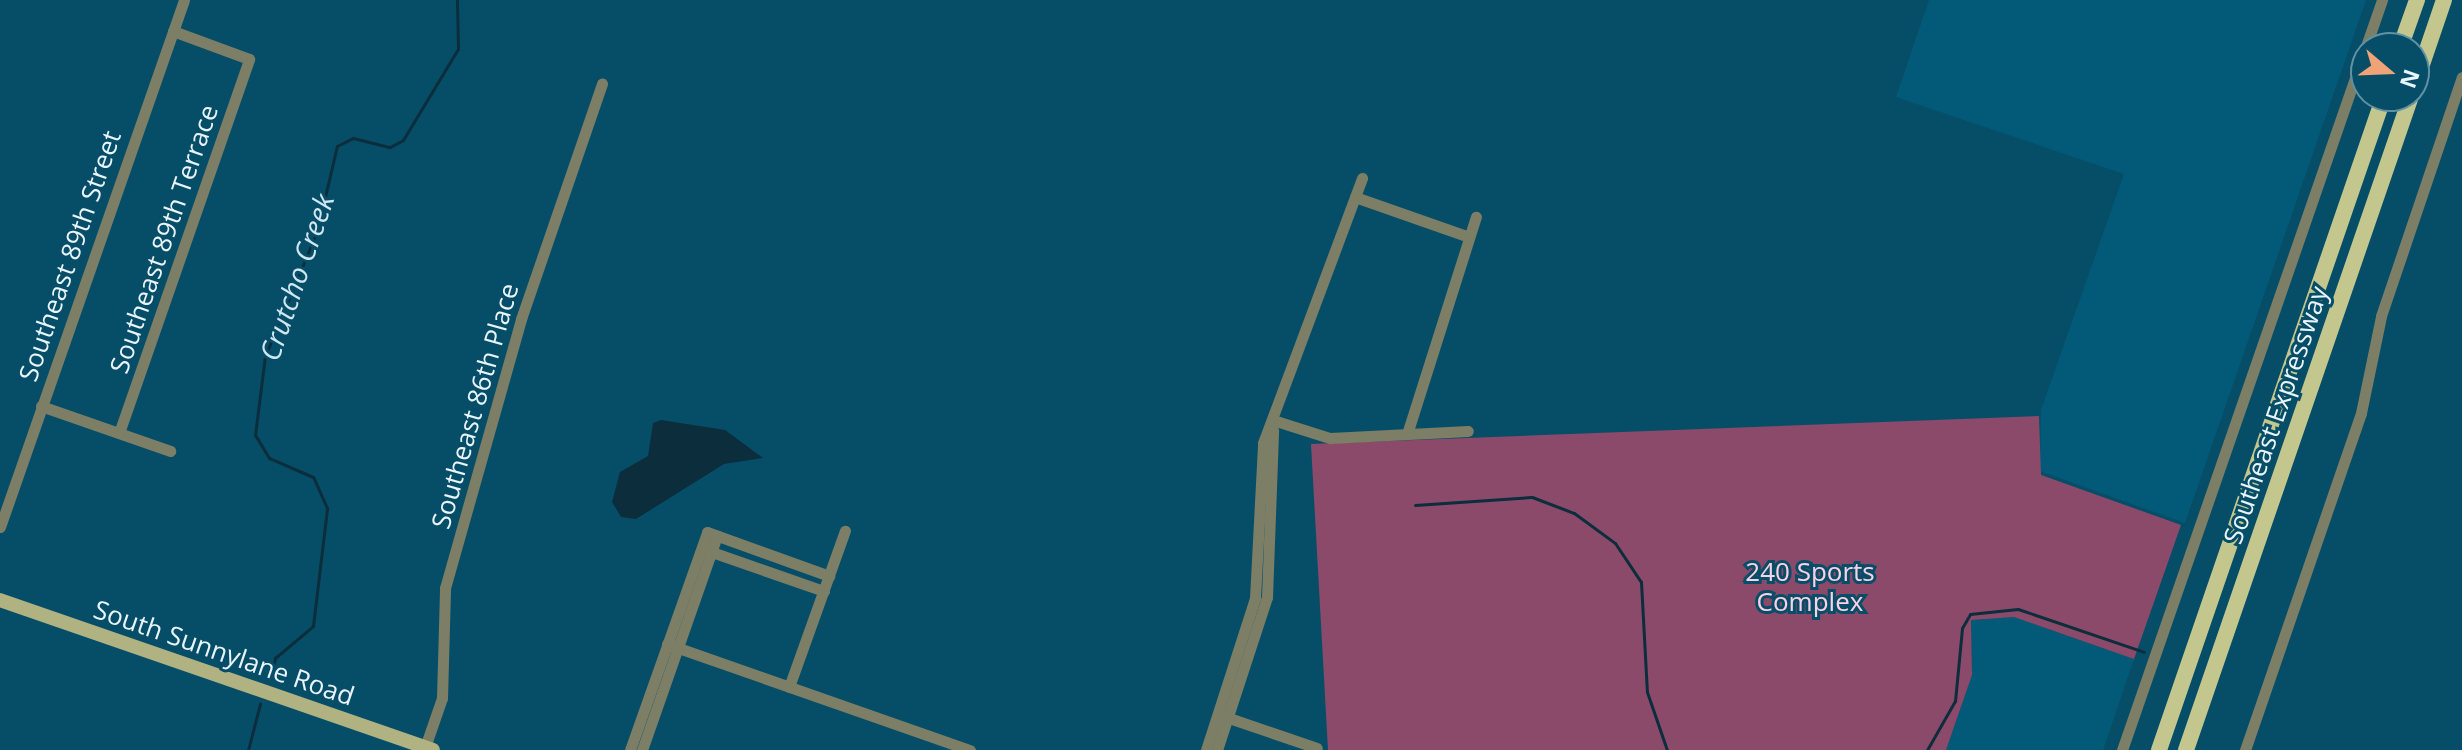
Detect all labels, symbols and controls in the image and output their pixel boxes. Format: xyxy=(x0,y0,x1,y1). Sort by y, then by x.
north arrow xyxy=(2350,32,2430,112)
text: N xyxy=(2394,66,2428,92)
street label: Southeast 89th Terrace xyxy=(103,101,225,377)
street label: Southeast 89th Street xyxy=(12,127,128,385)
water label: Crutcho Creek xyxy=(252,189,340,365)
street label: Southeast 86th Place xyxy=(425,280,525,532)
street label: Southeast Expressway xyxy=(2217,282,2335,548)
park label: 240 Sports Complex xyxy=(1745,556,1875,618)
street label: South Sunnylane Road xyxy=(90,594,358,712)

